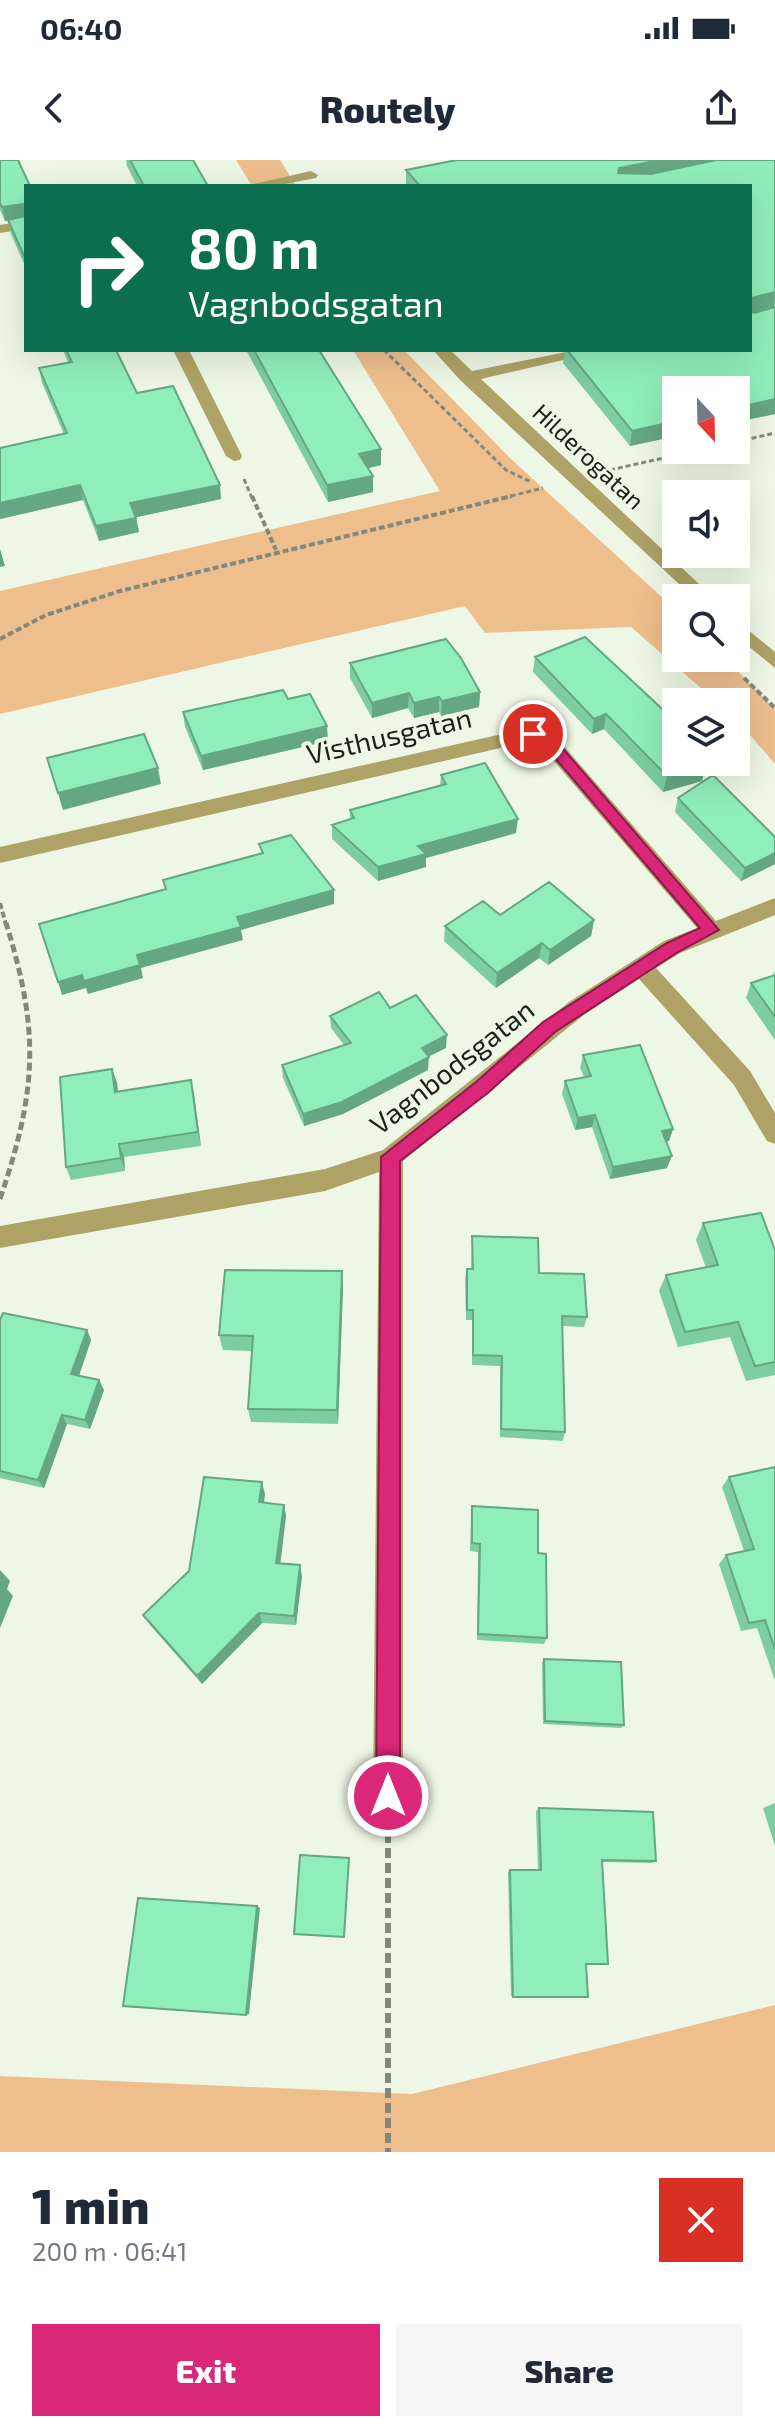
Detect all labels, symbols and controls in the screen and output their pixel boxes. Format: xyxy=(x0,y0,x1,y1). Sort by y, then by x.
text: 06:40 xyxy=(40,10,122,46)
icon: back xyxy=(32,86,76,130)
icon: share xyxy=(699,86,743,130)
text: Routely xyxy=(320,87,455,130)
text: 80 m xyxy=(188,213,320,280)
icon: right xyxy=(56,216,160,320)
text: Vagnbodsgatan xyxy=(188,281,444,324)
north arrow xyxy=(662,376,750,464)
map controls xyxy=(662,376,750,776)
street label: Hilderogatan xyxy=(527,397,651,515)
button: sound xyxy=(662,480,750,568)
button: search xyxy=(662,584,750,672)
button: layers xyxy=(662,688,750,776)
street label: Visthusgatan xyxy=(303,700,475,771)
pin xyxy=(499,700,567,768)
icon: arrive xyxy=(511,712,555,756)
street label: Vagnbodsgatan xyxy=(363,992,540,1141)
position arrow xyxy=(346,1754,430,1838)
text: 1 min xyxy=(32,2176,150,2234)
button: close xyxy=(659,2178,743,2262)
text: 200 m · 06:41 xyxy=(32,2235,187,2266)
button: Exit xyxy=(32,2324,380,2416)
button: Share xyxy=(396,2324,743,2416)

